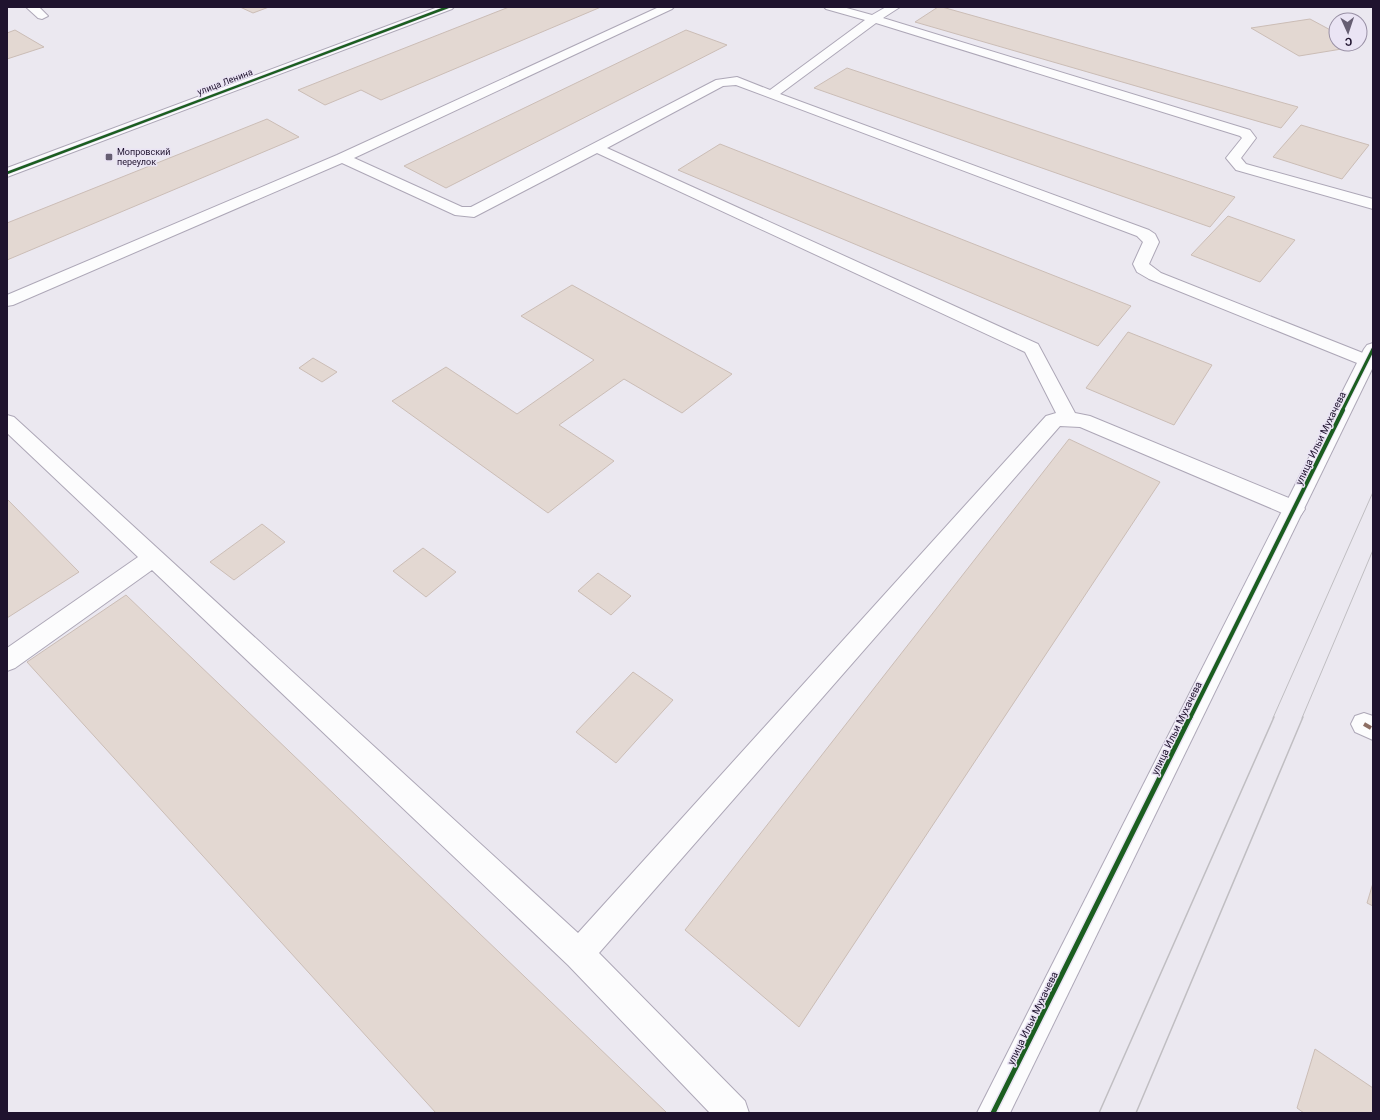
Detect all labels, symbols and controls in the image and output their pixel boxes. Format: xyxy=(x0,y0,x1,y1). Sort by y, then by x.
north arrow xyxy=(1328,12,1368,52)
text: С xyxy=(1345,35,1352,48)
street label: улица Ленина xyxy=(196,67,254,97)
place label: Мопровский переулок xyxy=(117,147,170,167)
marker: Мопровский переулок xyxy=(104,152,114,162)
street label: улица Ильи Мухачева xyxy=(1293,390,1348,487)
street label: улица Ильи Мухачева xyxy=(1149,680,1204,777)
street label: улица Ильи Мухачева xyxy=(1005,970,1060,1067)

